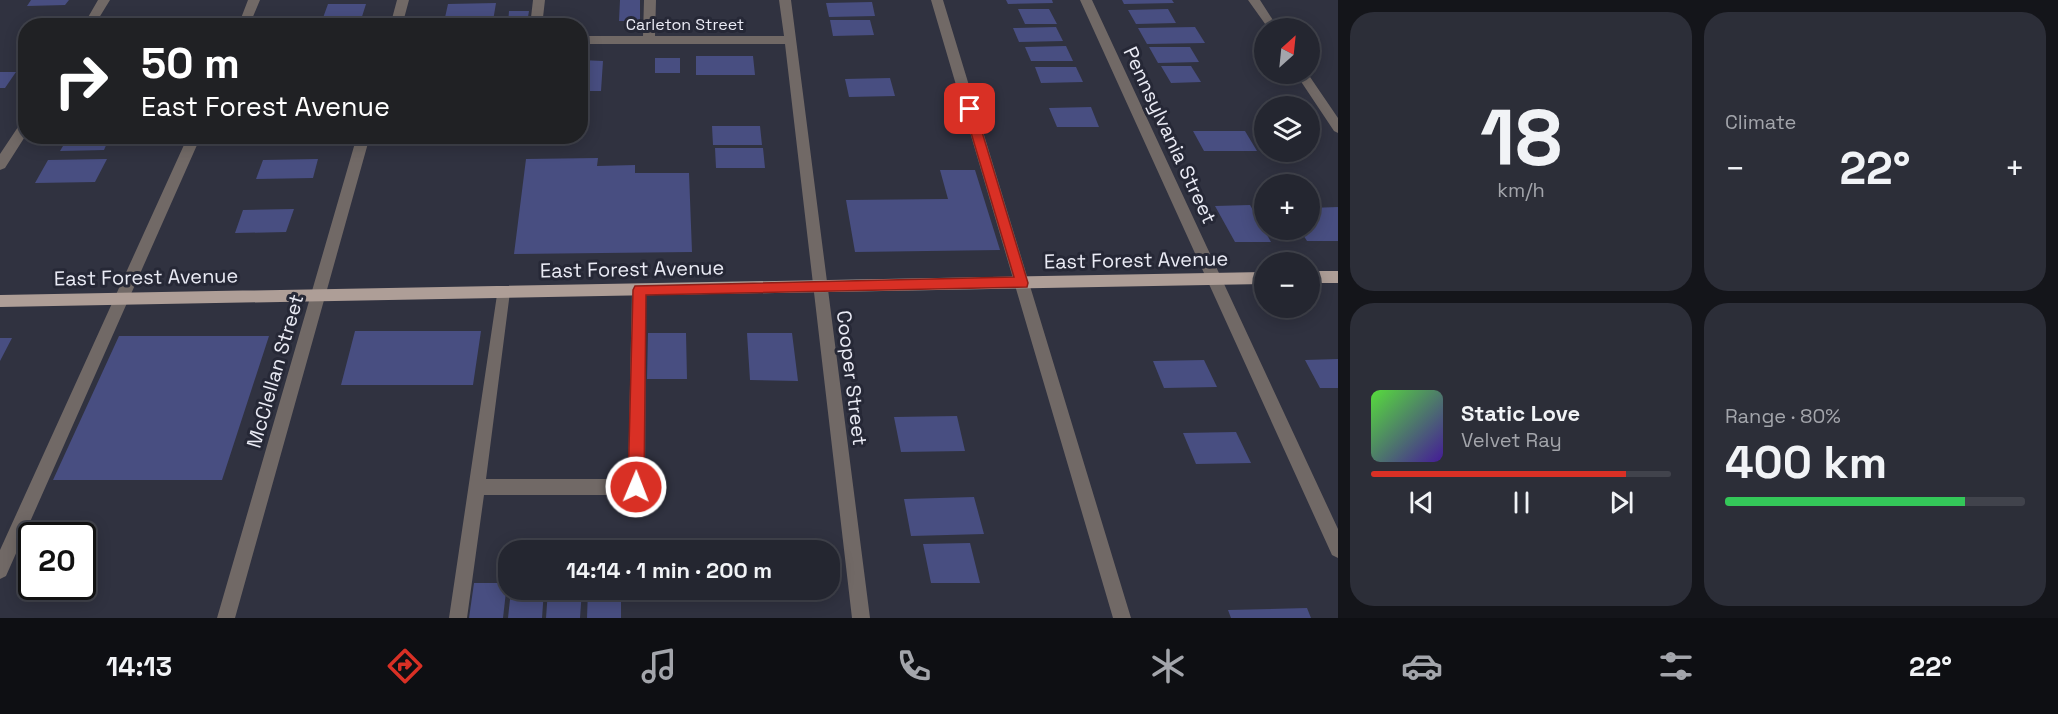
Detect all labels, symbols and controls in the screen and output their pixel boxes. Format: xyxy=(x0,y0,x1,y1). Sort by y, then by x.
street label: Carleton Street xyxy=(626,14,744,35)
north arrow xyxy=(1254,18,1320,84)
map controls xyxy=(1254,18,1320,318)
text: 50 m xyxy=(141,37,240,90)
icon: right xyxy=(42,42,120,120)
street label: Pennsylvania Street xyxy=(1118,42,1222,228)
pin xyxy=(944,83,995,134)
text: 18 xyxy=(1480,88,1562,188)
text: East Forest Avenue xyxy=(141,89,390,124)
icon: arrive xyxy=(953,92,986,125)
button: layers xyxy=(1254,96,1320,162)
text: Climate xyxy=(1725,109,1796,135)
text: 22° xyxy=(1839,140,1911,197)
text: − xyxy=(1725,148,1745,190)
text: + xyxy=(2005,148,2025,190)
button: + xyxy=(1254,174,1320,240)
text: km/h xyxy=(1497,177,1545,203)
street label: East Forest Avenue xyxy=(1044,245,1228,275)
button: − xyxy=(1254,252,1320,318)
street label: East Forest Avenue xyxy=(540,254,724,284)
street label: East Forest Avenue xyxy=(54,262,238,292)
street label: McClellan Street xyxy=(241,291,309,451)
street label: Cooper Street xyxy=(831,309,873,447)
text: Static Love xyxy=(1461,399,1580,427)
text: Range · 80% xyxy=(1725,403,1841,429)
text: Velvet Ray xyxy=(1461,427,1562,453)
text: 400 km xyxy=(1725,434,1887,491)
position arrow xyxy=(604,455,668,519)
icon: previous xyxy=(1405,486,1438,519)
icon: pause xyxy=(1505,486,1538,519)
icon: next xyxy=(1605,486,1638,519)
speed limit sign: 20 xyxy=(18,522,96,600)
text: 14:14 · 1 min · 200 m xyxy=(566,556,772,584)
icon: directions xyxy=(384,645,426,687)
icon: music xyxy=(638,645,680,687)
icon: phone xyxy=(893,645,935,687)
icon: climate xyxy=(1147,645,1189,687)
icon: car xyxy=(1401,645,1443,687)
icon: filters xyxy=(1655,645,1697,687)
text: 14:13 xyxy=(106,649,172,684)
text: 22° xyxy=(1909,649,1952,684)

